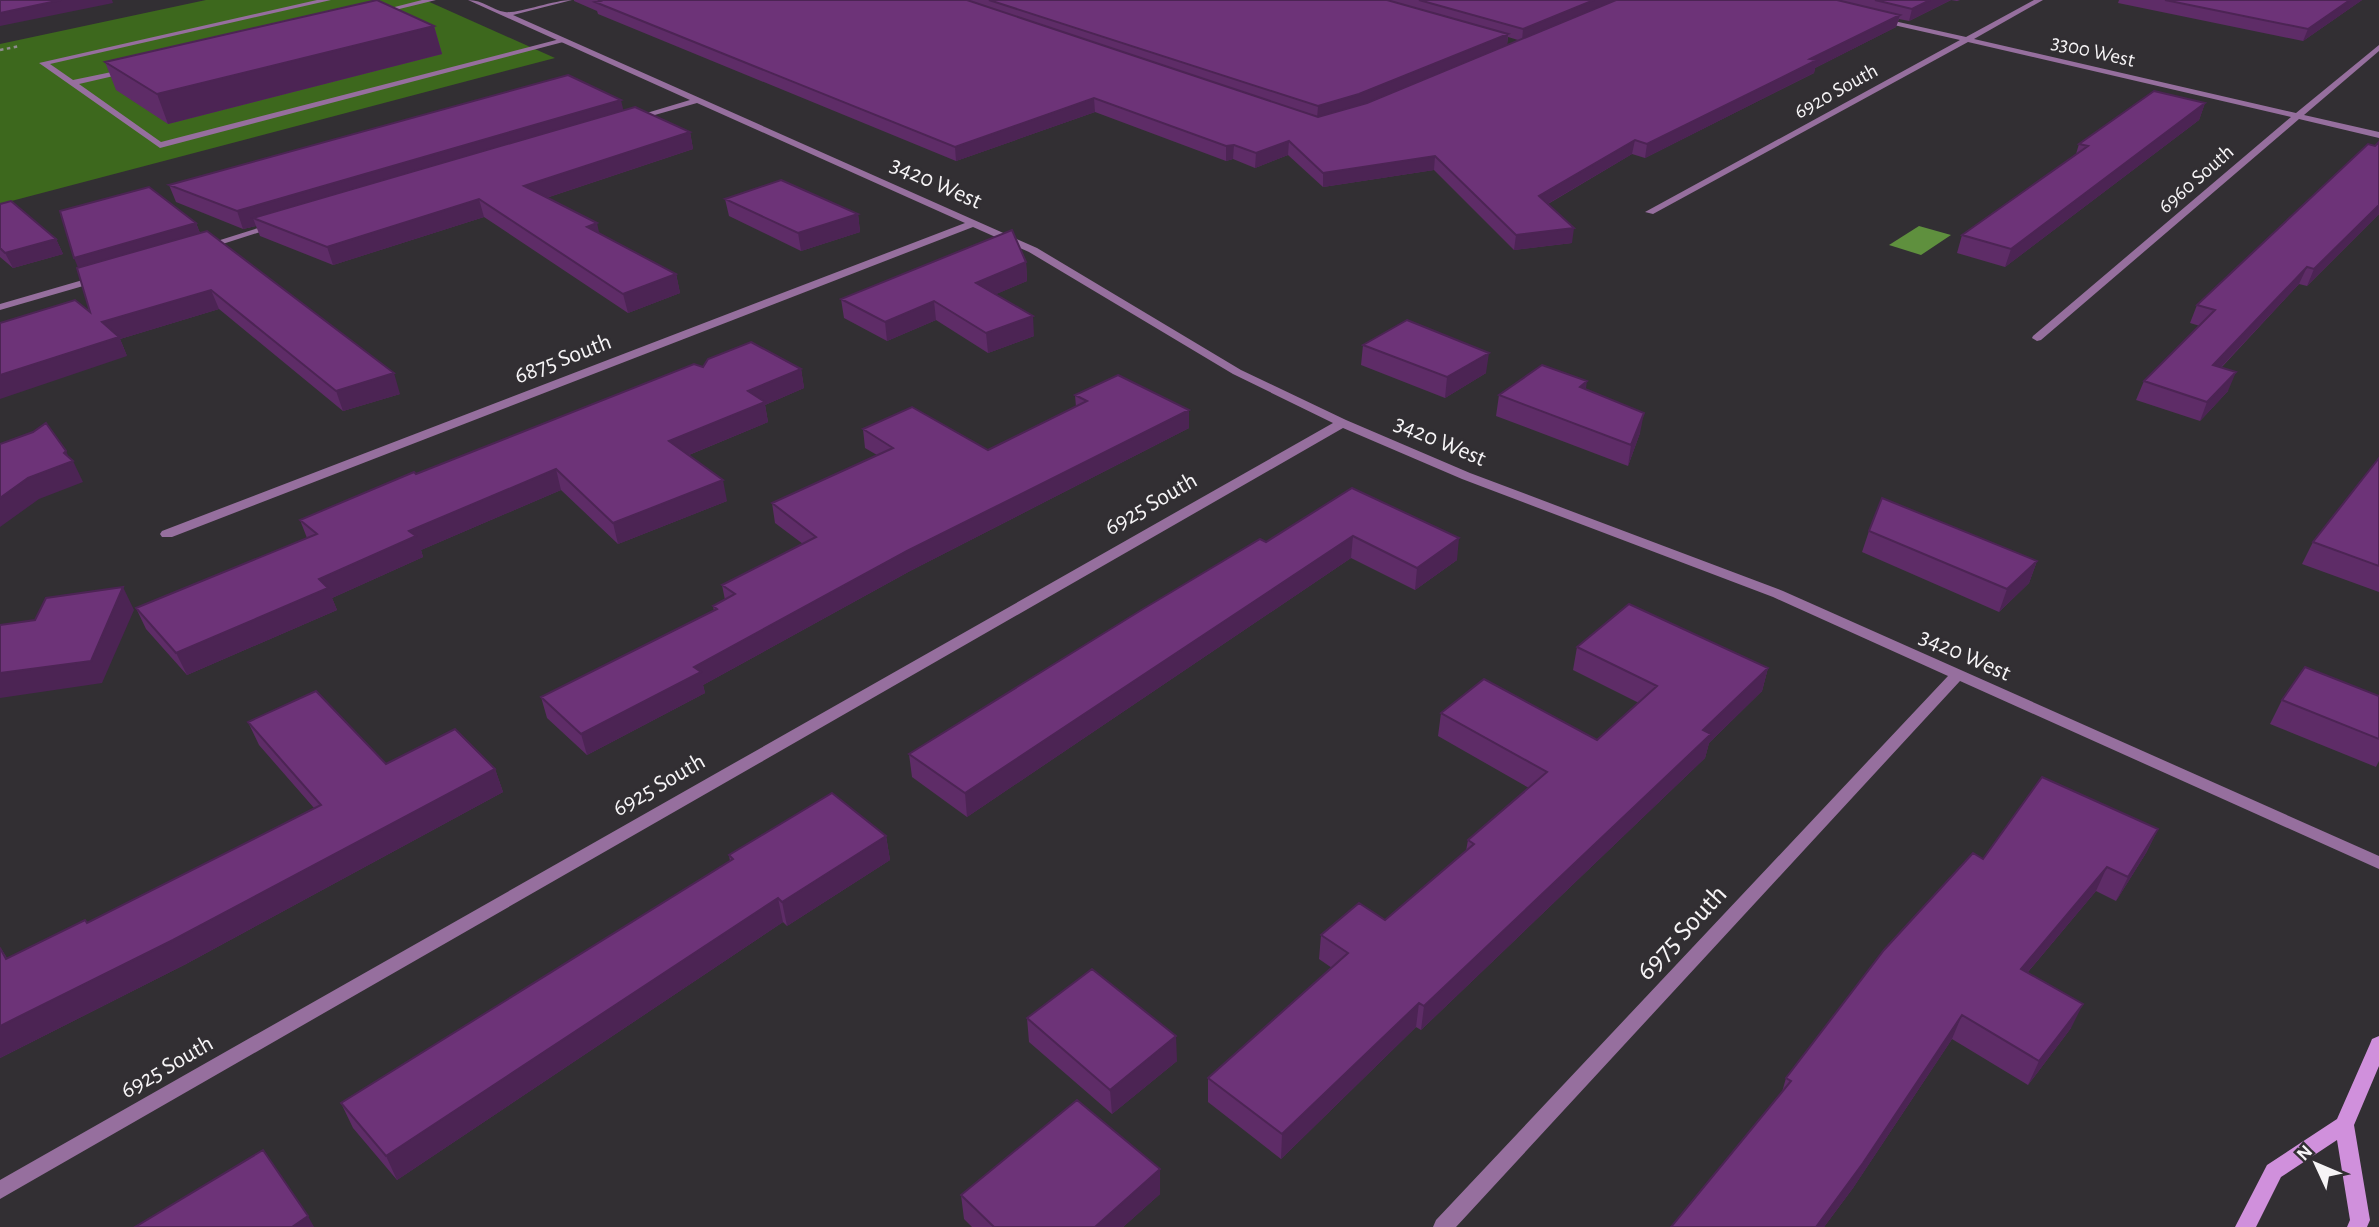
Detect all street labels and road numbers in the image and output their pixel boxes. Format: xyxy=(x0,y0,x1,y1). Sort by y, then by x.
street label: 3300 West xyxy=(2049,31,2137,71)
street label: 6920 South xyxy=(1791,60,1881,122)
street label: 6960 South xyxy=(2154,141,2238,217)
street label: 3420 West xyxy=(887,152,985,214)
street label: 6875 South xyxy=(511,330,615,388)
street label: 3420 West xyxy=(1391,411,1490,471)
street label: 6925 South xyxy=(1101,468,1201,540)
street label: 3420 West xyxy=(1916,624,2014,686)
street label: 6925 South xyxy=(609,749,709,821)
street label: 6975 South xyxy=(1631,880,1733,986)
street label: 6925 South xyxy=(117,1031,217,1103)

